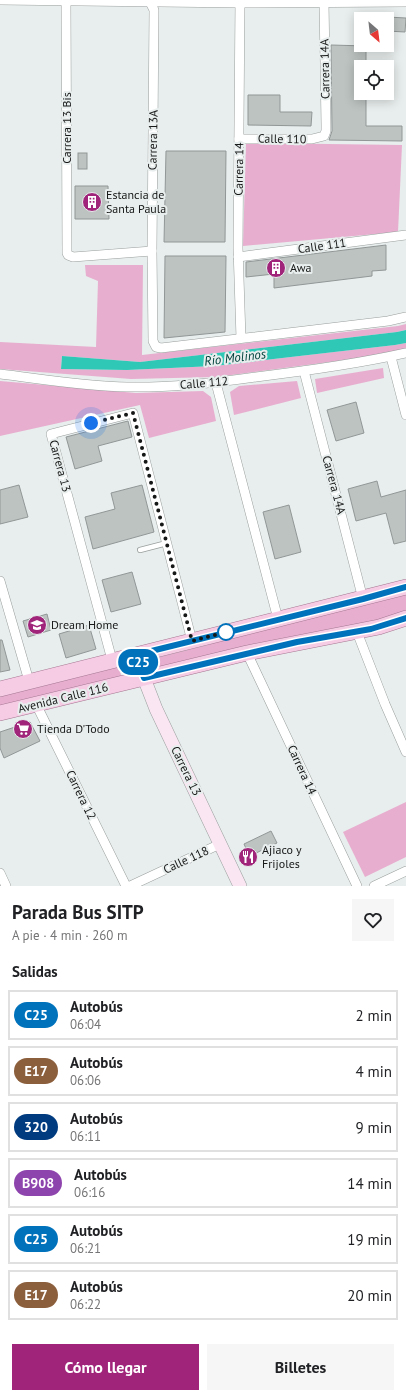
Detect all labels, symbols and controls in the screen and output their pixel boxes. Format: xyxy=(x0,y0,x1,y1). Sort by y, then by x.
north arrow xyxy=(354,12,394,52)
map controls xyxy=(354,12,394,100)
street label: Carrera 14A xyxy=(316,39,333,99)
button: locate xyxy=(354,60,394,100)
street label: Carrera 13 Bis xyxy=(59,92,74,164)
street label: Carrera 13A xyxy=(144,110,161,170)
street label: Calle 110 xyxy=(258,131,307,146)
street label: Carrera 14 xyxy=(231,142,246,196)
place label: Estancia de Santa Paula xyxy=(106,187,166,216)
building icon: Estancia de Santa Paula xyxy=(81,191,103,213)
street label: Calle 111 xyxy=(297,235,347,256)
building icon: Awa xyxy=(265,257,287,279)
place label: Awa xyxy=(290,260,312,275)
water label: Río Molinos xyxy=(203,345,268,370)
street label: Calle 112 xyxy=(179,373,229,392)
your location xyxy=(81,413,101,433)
street label: Carrera 13 xyxy=(46,438,75,493)
street label: Carrera 14A xyxy=(319,454,350,516)
school or university icon: Dream Home xyxy=(26,614,48,636)
place label: Dream Home xyxy=(51,617,118,632)
unlabelled marker xyxy=(217,623,235,641)
line badge: C25 xyxy=(115,649,161,675)
text: C25 xyxy=(126,653,150,671)
street label: Avenida Calle 116 xyxy=(16,679,109,716)
supermarket icon: Tienda D'Todo xyxy=(12,718,34,740)
place label: Tienda D'Todo xyxy=(37,721,110,736)
street label: Carrera 14 xyxy=(284,743,321,797)
street label: Carrera 13 xyxy=(168,744,205,798)
street label: Carrera 12 xyxy=(63,768,100,822)
street label: Calle 118 xyxy=(161,842,211,877)
place label: Ajiaco y Frijoles xyxy=(262,842,302,871)
restaurant icon: Ajiaco y Frijoles xyxy=(237,846,259,868)
button: heart xyxy=(352,899,394,941)
text: Parada Bus SITP xyxy=(12,900,144,924)
text: A pie · 4 min · 260 m xyxy=(12,927,127,944)
text: Salidas xyxy=(12,962,58,981)
text: Autobús xyxy=(70,997,123,1016)
text: C25 xyxy=(24,1006,48,1024)
text: 2 min xyxy=(355,1006,392,1025)
text: 06:04 xyxy=(70,1016,101,1033)
text: Autobús xyxy=(70,1053,123,1072)
text: E17 xyxy=(24,1062,48,1080)
text: 4 min xyxy=(355,1062,392,1081)
text: 06:06 xyxy=(70,1072,101,1089)
text: Autobús xyxy=(70,1109,123,1128)
text: 320 xyxy=(24,1118,48,1136)
text: 9 min xyxy=(355,1118,392,1137)
text: 06:11 xyxy=(70,1128,101,1145)
text: Autobús xyxy=(74,1165,127,1184)
text: B908 xyxy=(22,1174,54,1192)
text: 14 min xyxy=(347,1174,392,1193)
text: 06:16 xyxy=(74,1184,105,1201)
text: Autobús xyxy=(70,1221,123,1240)
text: C25 xyxy=(24,1230,48,1248)
text: 19 min xyxy=(347,1230,392,1249)
text: 06:21 xyxy=(70,1240,101,1257)
text: Autobús xyxy=(70,1277,123,1296)
text: E17 xyxy=(24,1286,48,1304)
text: 20 min xyxy=(347,1286,392,1305)
text: 06:22 xyxy=(70,1296,101,1313)
button: Cómo llegar xyxy=(12,1344,199,1390)
button: Billetes xyxy=(207,1344,394,1390)

